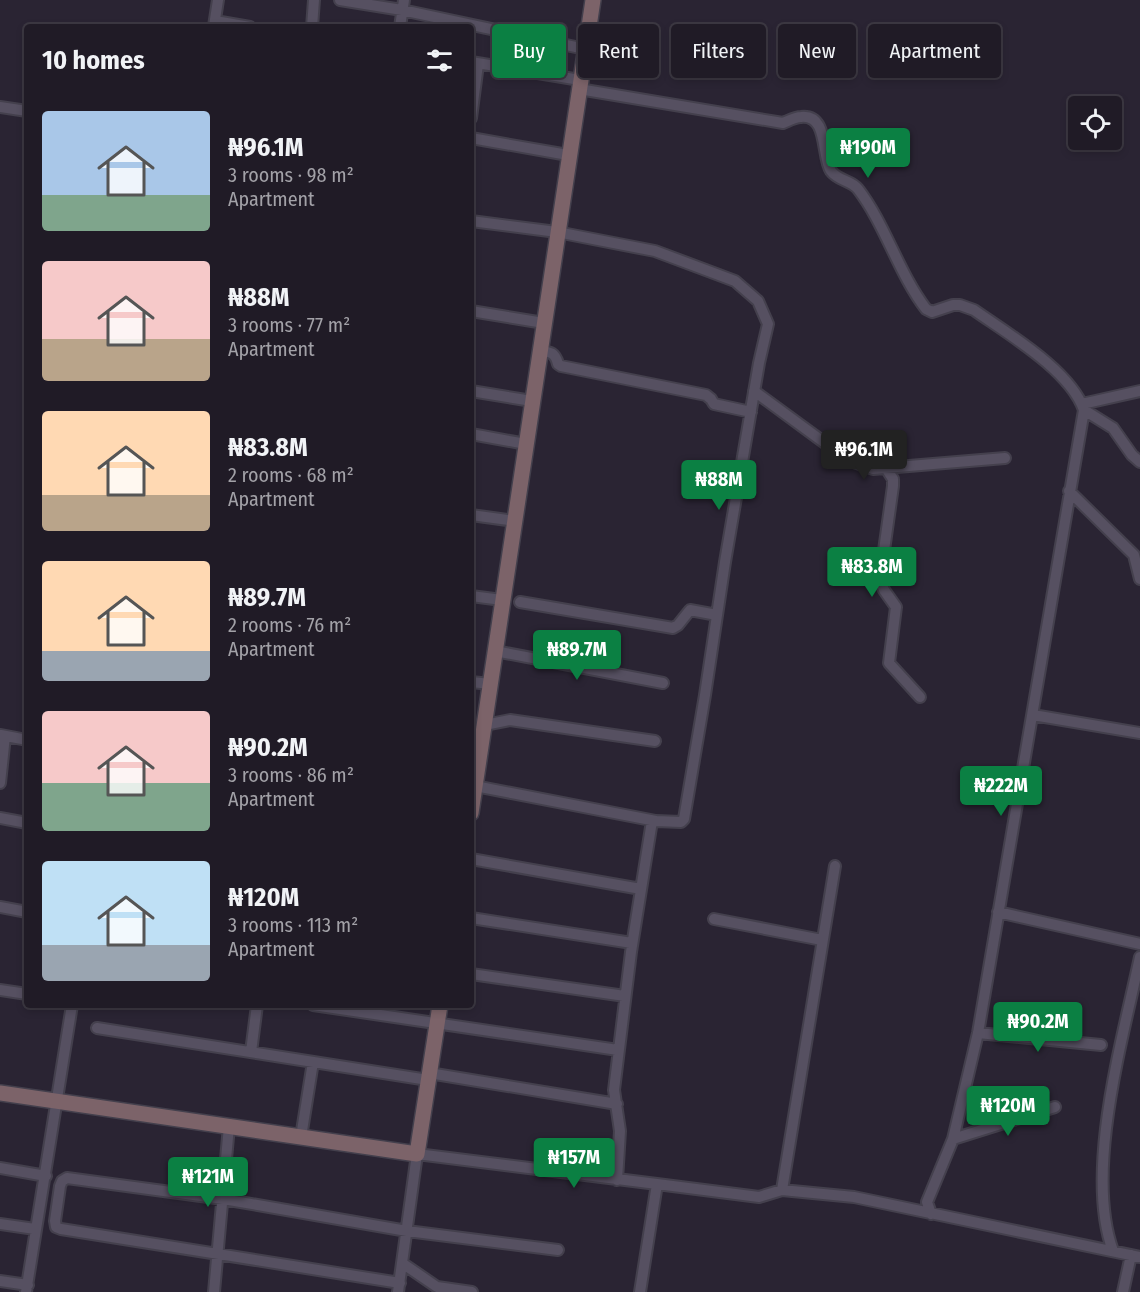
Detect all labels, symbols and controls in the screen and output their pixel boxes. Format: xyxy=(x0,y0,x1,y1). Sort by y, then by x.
chip: Buy xyxy=(492,24,566,78)
chip: Rent xyxy=(578,24,659,78)
chip: Filters xyxy=(671,24,766,78)
chip: New xyxy=(778,24,856,78)
chip: Apartment xyxy=(868,24,1001,78)
icon: filters xyxy=(423,44,456,77)
text: 10 homes xyxy=(42,45,145,76)
map controls xyxy=(1068,96,1122,150)
button: locate xyxy=(1068,96,1122,150)
pin: ₦190M xyxy=(826,128,910,179)
text: ₦96.1M xyxy=(228,132,303,163)
icon: home xyxy=(90,135,162,207)
text: ₦190M xyxy=(840,135,896,159)
text: 3 rooms · 98 m² xyxy=(228,163,354,187)
text: Apartment xyxy=(228,187,315,211)
text: ₦88M xyxy=(228,282,290,313)
icon: home xyxy=(90,285,162,357)
text: 3 rooms · 77 m² xyxy=(228,313,350,337)
text: Apartment xyxy=(228,337,315,361)
pin: ₦96.1M xyxy=(815,430,913,481)
text: ₦83.8M xyxy=(228,432,308,463)
icon: home xyxy=(90,435,162,507)
text: ₦96.1M xyxy=(835,437,893,461)
pin: ₦88M xyxy=(683,460,755,511)
text: 2 rooms · 68 m² xyxy=(228,463,354,487)
text: ₦88M xyxy=(695,467,743,491)
text: Apartment xyxy=(228,487,315,511)
pin: ₦83.8M xyxy=(823,547,921,598)
text: ₦83.8M xyxy=(841,554,903,578)
text: ₦89.7M xyxy=(228,582,306,613)
icon: home xyxy=(90,585,162,657)
text: 2 rooms · 76 m² xyxy=(228,613,351,637)
pin: ₦89.7M xyxy=(528,630,626,681)
text: Apartment xyxy=(228,637,315,661)
text: ₦89.7M xyxy=(547,637,607,661)
text: ₦90.2M xyxy=(228,732,308,763)
icon: home xyxy=(90,735,162,807)
text: 3 rooms · 86 m² xyxy=(228,763,354,787)
pin: ₦222M xyxy=(959,766,1043,817)
text: ₦222M xyxy=(974,773,1028,797)
text: Apartment xyxy=(228,787,315,811)
text: ₦120M xyxy=(228,882,299,913)
icon: home xyxy=(90,885,162,957)
text: 3 rooms · 113 m² xyxy=(228,913,358,937)
text: Apartment xyxy=(228,937,315,961)
pin: ₦90.2M xyxy=(989,1002,1087,1053)
text: ₦90.2M xyxy=(1007,1009,1069,1033)
pin: ₦120M xyxy=(966,1086,1050,1137)
text: ₦120M xyxy=(981,1093,1035,1117)
pin: ₦157M xyxy=(532,1138,616,1189)
text: ₦157M xyxy=(548,1145,600,1169)
pin: ₦121M xyxy=(166,1157,250,1208)
text: ₦121M xyxy=(182,1164,234,1188)

